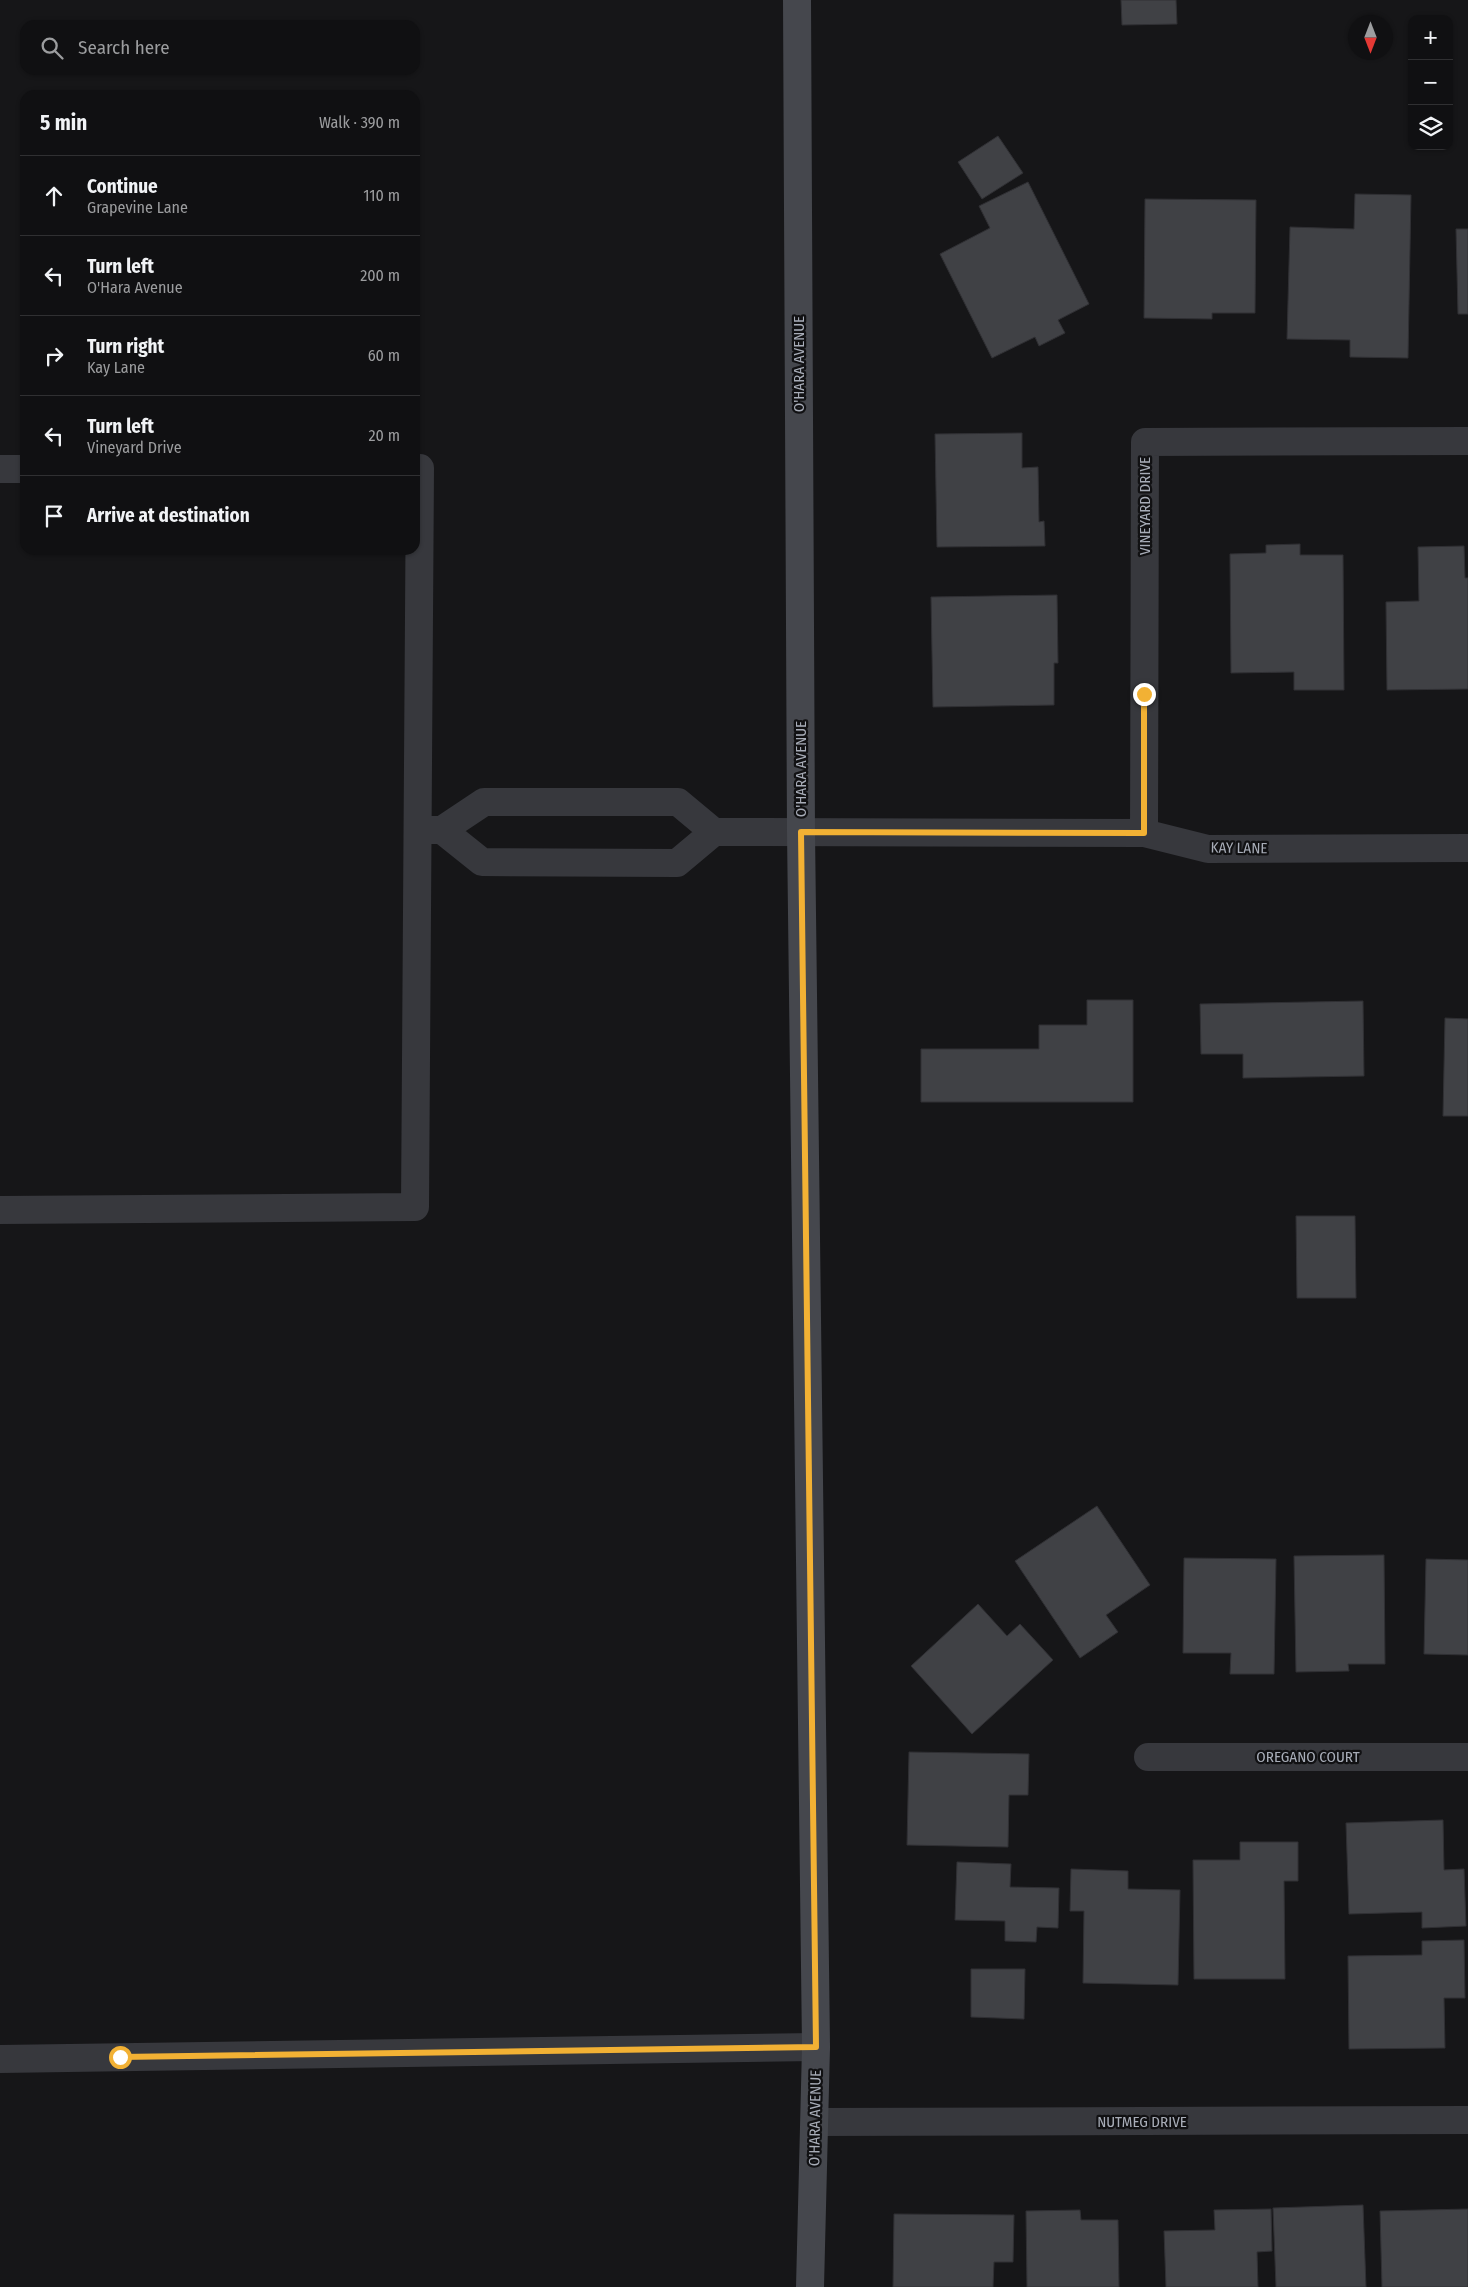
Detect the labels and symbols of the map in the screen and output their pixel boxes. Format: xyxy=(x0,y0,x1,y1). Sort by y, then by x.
north arrow xyxy=(1348,15,1393,60)
street label: O'HARA AVENUE xyxy=(790,316,808,412)
street label: VINEYARD DRIVE xyxy=(1136,457,1154,555)
route end xyxy=(1133,683,1156,706)
street label: O'HARA AVENUE xyxy=(792,721,810,817)
street label: KAY LANE xyxy=(1210,839,1268,857)
street label: OREGANO COURT xyxy=(1256,1748,1360,1766)
route start xyxy=(109,2046,132,2069)
street label: O'HARA AVENUE xyxy=(805,2070,825,2166)
street label: NUTMEG DRIVE xyxy=(1097,2113,1187,2131)

